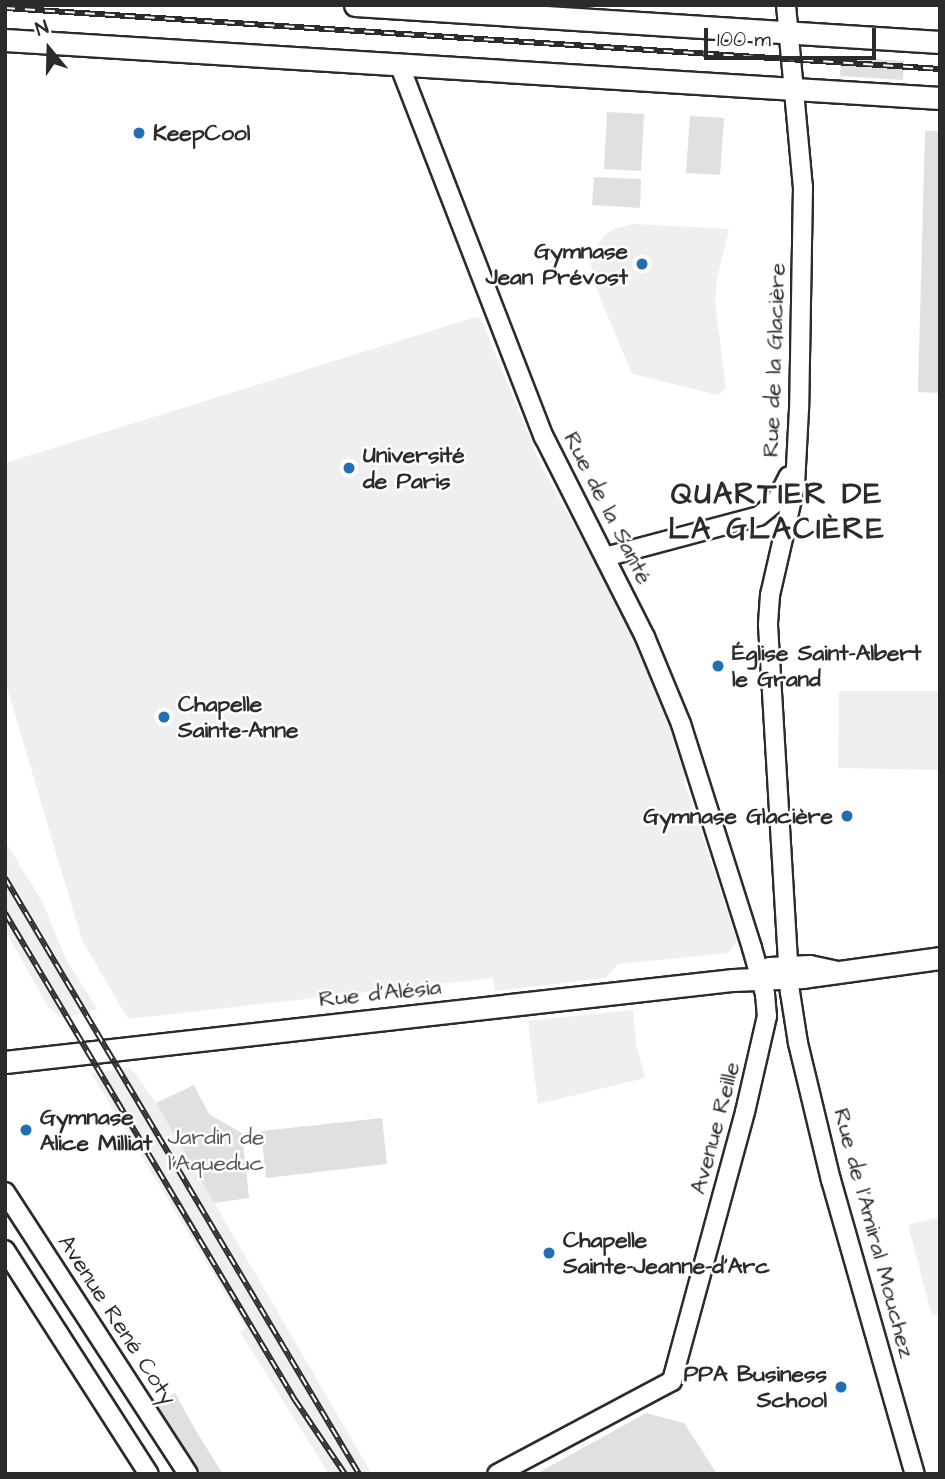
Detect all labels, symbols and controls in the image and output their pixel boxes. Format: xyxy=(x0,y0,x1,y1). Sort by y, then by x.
north arrow xyxy=(14,14,84,84)
text: N xyxy=(32,14,52,43)
scale bar xyxy=(707,14,878,58)
text: 100 m xyxy=(717,25,771,54)
place label: KeepCool xyxy=(153,119,250,147)
marker: KeepCool xyxy=(131,125,147,141)
place label: Gymnase Jean Prévost xyxy=(485,237,628,291)
marker: Gymnase Jean Prévost xyxy=(634,256,650,272)
street label: Rue de la Glacière xyxy=(757,262,791,458)
street label: Rue de la Santé xyxy=(558,427,658,589)
place label: Université de Paris xyxy=(363,441,465,495)
marker: Université de Paris xyxy=(341,460,357,476)
district label: QUARTIER DE LA GLACIÈRE xyxy=(670,476,884,546)
place label: Église Saint-Albert le Grand xyxy=(732,639,921,693)
marker: Église Saint-Albert le Grand xyxy=(710,658,726,674)
place label: Chapelle Sainte-Anne xyxy=(178,690,299,744)
marker: Chapelle Sainte-Anne xyxy=(156,709,172,725)
place label: Gymnase Glacière xyxy=(643,802,833,830)
marker: Gymnase Glacière xyxy=(839,808,855,824)
street label: Rue d'Alésia xyxy=(318,973,442,1013)
street label: Avenue Reille xyxy=(684,1059,746,1197)
place label: Gymnase Alice Milliat xyxy=(40,1103,152,1157)
street label: Rue de l'Amiral Mouchez xyxy=(827,1105,921,1361)
marker: Gymnase Alice Milliat xyxy=(18,1122,34,1138)
park label: Jardin de l’Aqueduc xyxy=(168,1123,264,1177)
place label: Chapelle Sainte-Jeanne-d'Arc xyxy=(563,1226,770,1280)
street label: Avenue René Coty xyxy=(52,1230,182,1410)
marker: Chapelle Sainte-Jeanne-d'Arc xyxy=(541,1245,557,1261)
place label: PPA Business School xyxy=(684,1360,827,1414)
marker: PPA Business School xyxy=(833,1379,849,1395)

